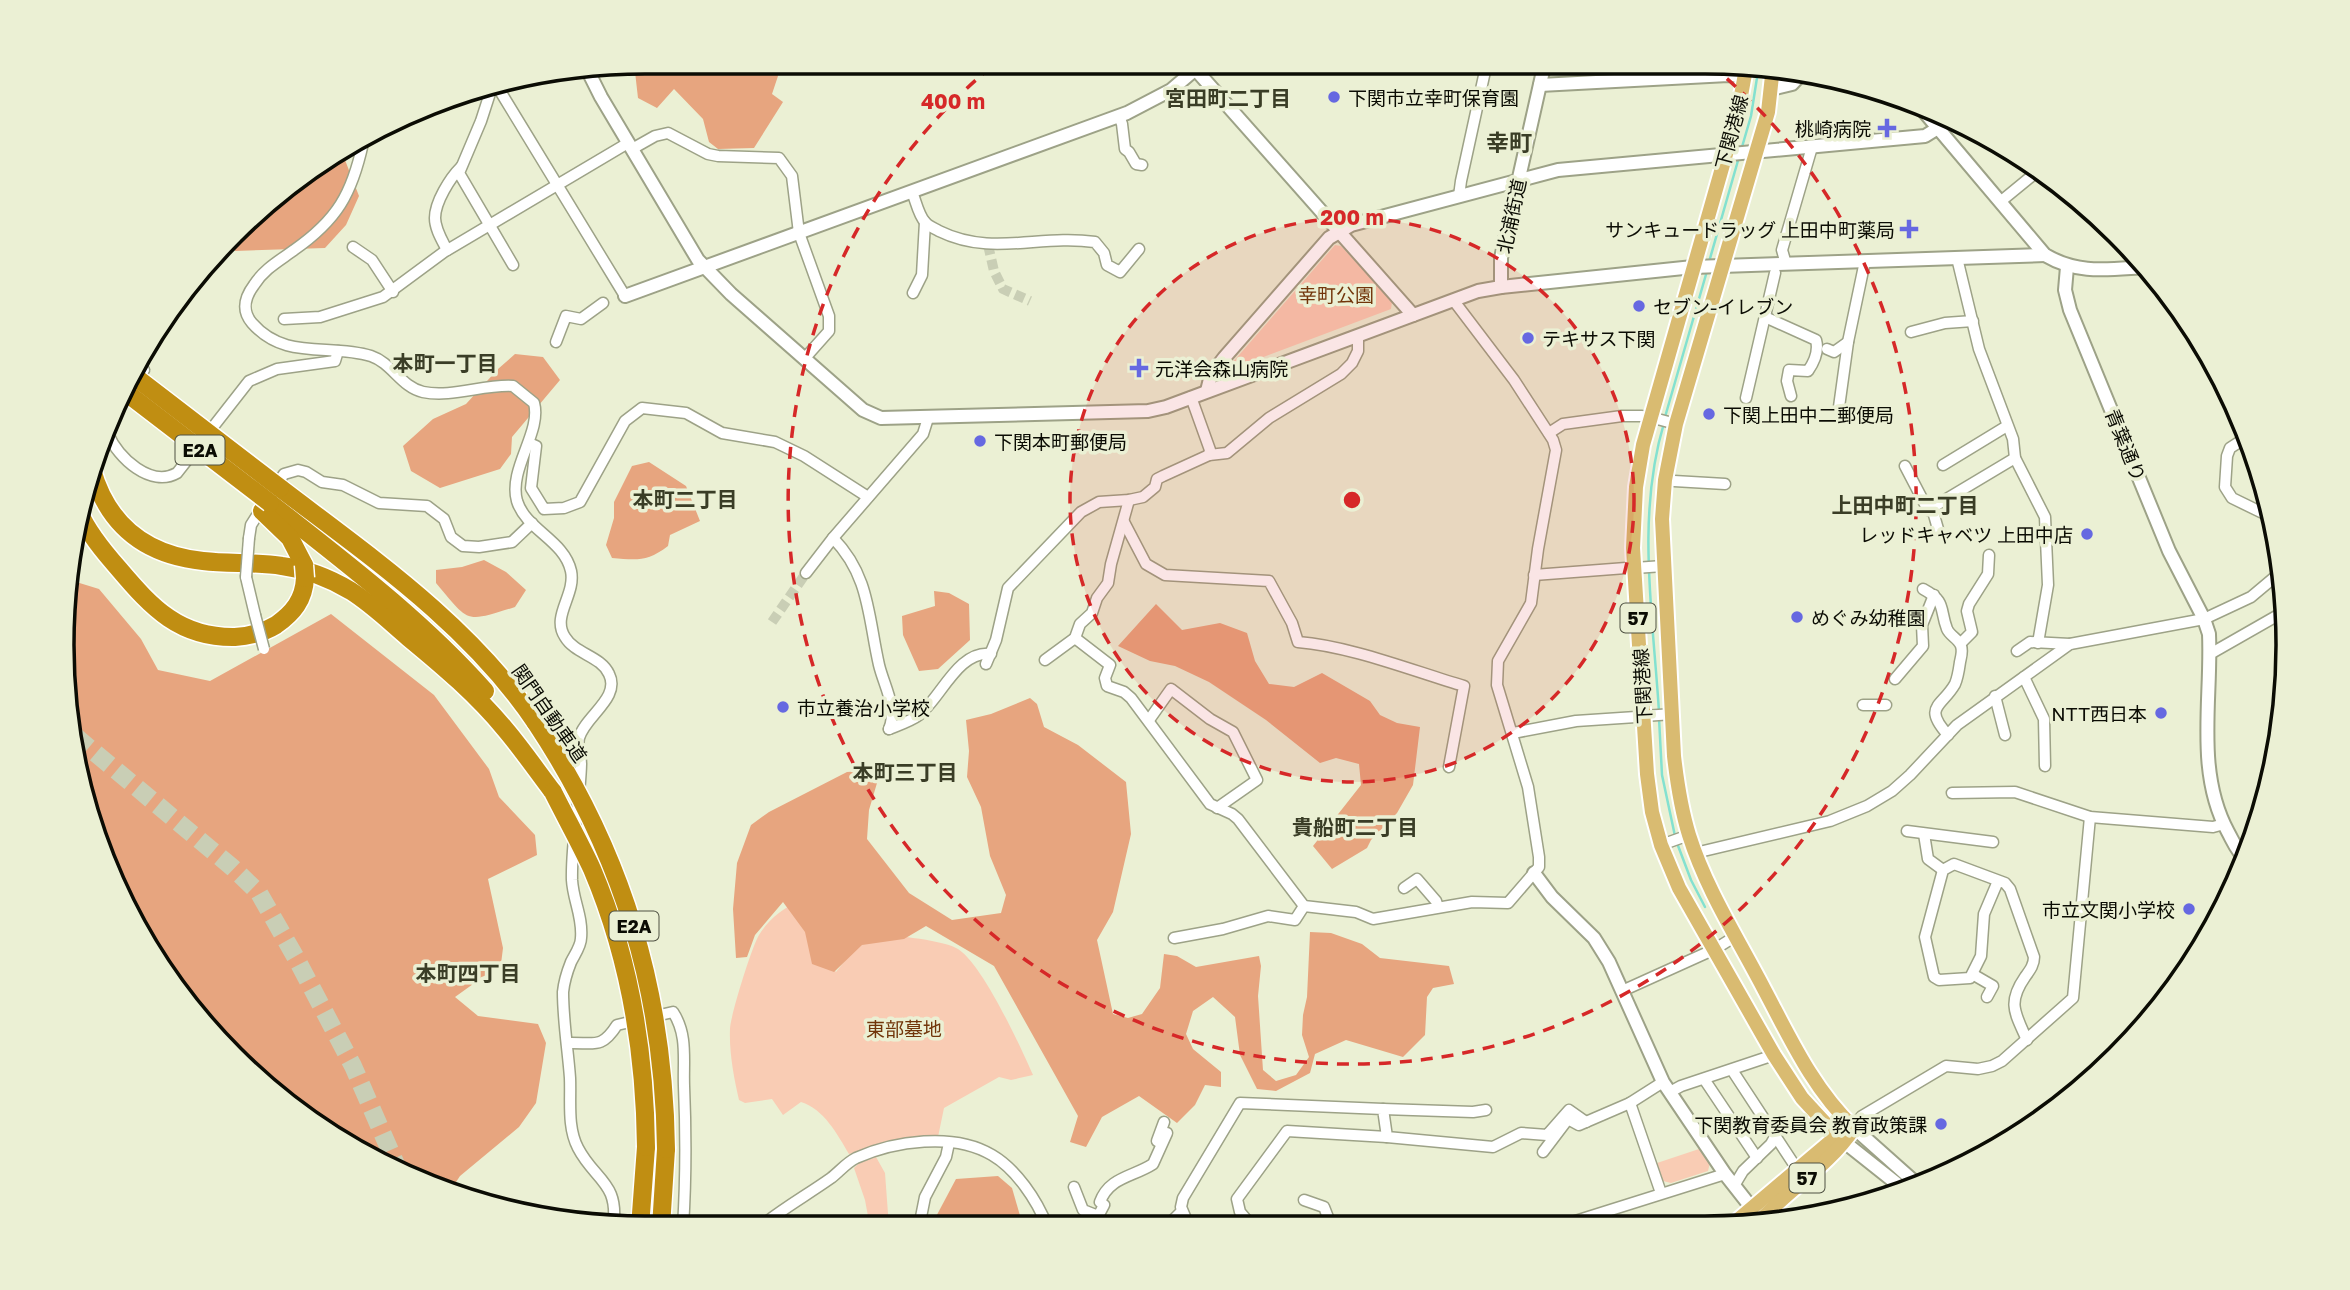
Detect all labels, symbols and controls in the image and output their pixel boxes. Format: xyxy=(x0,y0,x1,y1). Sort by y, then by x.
district label: 宮田町二丁目 xyxy=(1165,85,1291,111)
place label: 下関市立幸町保育園 xyxy=(1348,86,1519,109)
text: 400 m xyxy=(921,88,985,114)
marker: 下関市立幸町保育園 xyxy=(1326,89,1342,105)
street label: 下関港線 xyxy=(1710,92,1752,172)
place label: 桃崎病院 xyxy=(1795,117,1871,140)
marker: 桃崎病院 xyxy=(1877,118,1897,138)
district label: 幸町 xyxy=(1486,128,1532,156)
street label: 北浦街道 xyxy=(1492,176,1530,256)
text: 200 m xyxy=(1320,204,1384,230)
place label: サンキュードラッグ 上田中町薬局 xyxy=(1605,218,1895,241)
marker: サンキュードラッグ 上田中町薬局 xyxy=(1901,221,1917,237)
park label: 幸町公園 xyxy=(1298,283,1374,306)
place label: セブン-イレブン xyxy=(1653,295,1793,318)
marker: セブン-イレブン xyxy=(1631,298,1647,314)
place label: テキサス下関 xyxy=(1542,327,1656,350)
marker: テキサス下関 xyxy=(1520,330,1536,346)
district label: 本町一丁目 xyxy=(393,350,498,376)
place label: 元洋会森山病院 xyxy=(1155,357,1288,380)
marker: 元洋会森山病院 xyxy=(1129,358,1149,378)
place label: 下関上田中二郵便局 xyxy=(1723,403,1894,426)
street label: 青葉通り xyxy=(2101,405,2151,485)
marker: 下関上田中二郵便局 xyxy=(1701,406,1717,422)
place label: 下関本町郵便局 xyxy=(994,430,1127,453)
marker: 下関本町郵便局 xyxy=(972,433,988,449)
road number: E2A xyxy=(176,436,224,464)
district label: 本町二丁目 xyxy=(633,486,738,512)
centre of rings xyxy=(1340,488,1364,512)
district label: 上田中町二丁目 xyxy=(1832,492,1979,518)
place label: レッドキャベツ 上田中店 xyxy=(1859,523,2073,546)
marker: レッドキャベツ 上田中店 xyxy=(2079,526,2095,542)
road number: 57 xyxy=(1620,604,1656,632)
place label: めぐみ幼稚園 xyxy=(1811,606,1926,629)
marker: めぐみ幼稚園 xyxy=(1789,609,1805,625)
street label: 下関港線 xyxy=(1629,647,1655,725)
street label: 関門自動車道 xyxy=(508,660,592,766)
place label: 市立養治小学校 xyxy=(797,696,930,719)
marker: 市立養治小学校 xyxy=(775,699,791,715)
place label: NTT西日本 xyxy=(2051,702,2147,725)
marker: NTT西日本 xyxy=(2153,705,2169,721)
district label: 本町三丁目 xyxy=(853,759,958,785)
district label: 貴船町二丁目 xyxy=(1292,814,1418,840)
place label: 市立文関小学校 xyxy=(2042,898,2175,921)
marker: 市立文関小学校 xyxy=(2181,901,2197,917)
road number: E2A xyxy=(610,911,658,940)
district label: 本町四丁目 xyxy=(416,960,521,986)
park label: 東部墓地 xyxy=(866,1017,942,1040)
place label: 下関教育委員会 教育政策課 xyxy=(1694,1113,1927,1136)
marker: 下関教育委員会 教育政策課 xyxy=(1933,1116,1949,1132)
road number: 57 xyxy=(1790,1163,1825,1192)

